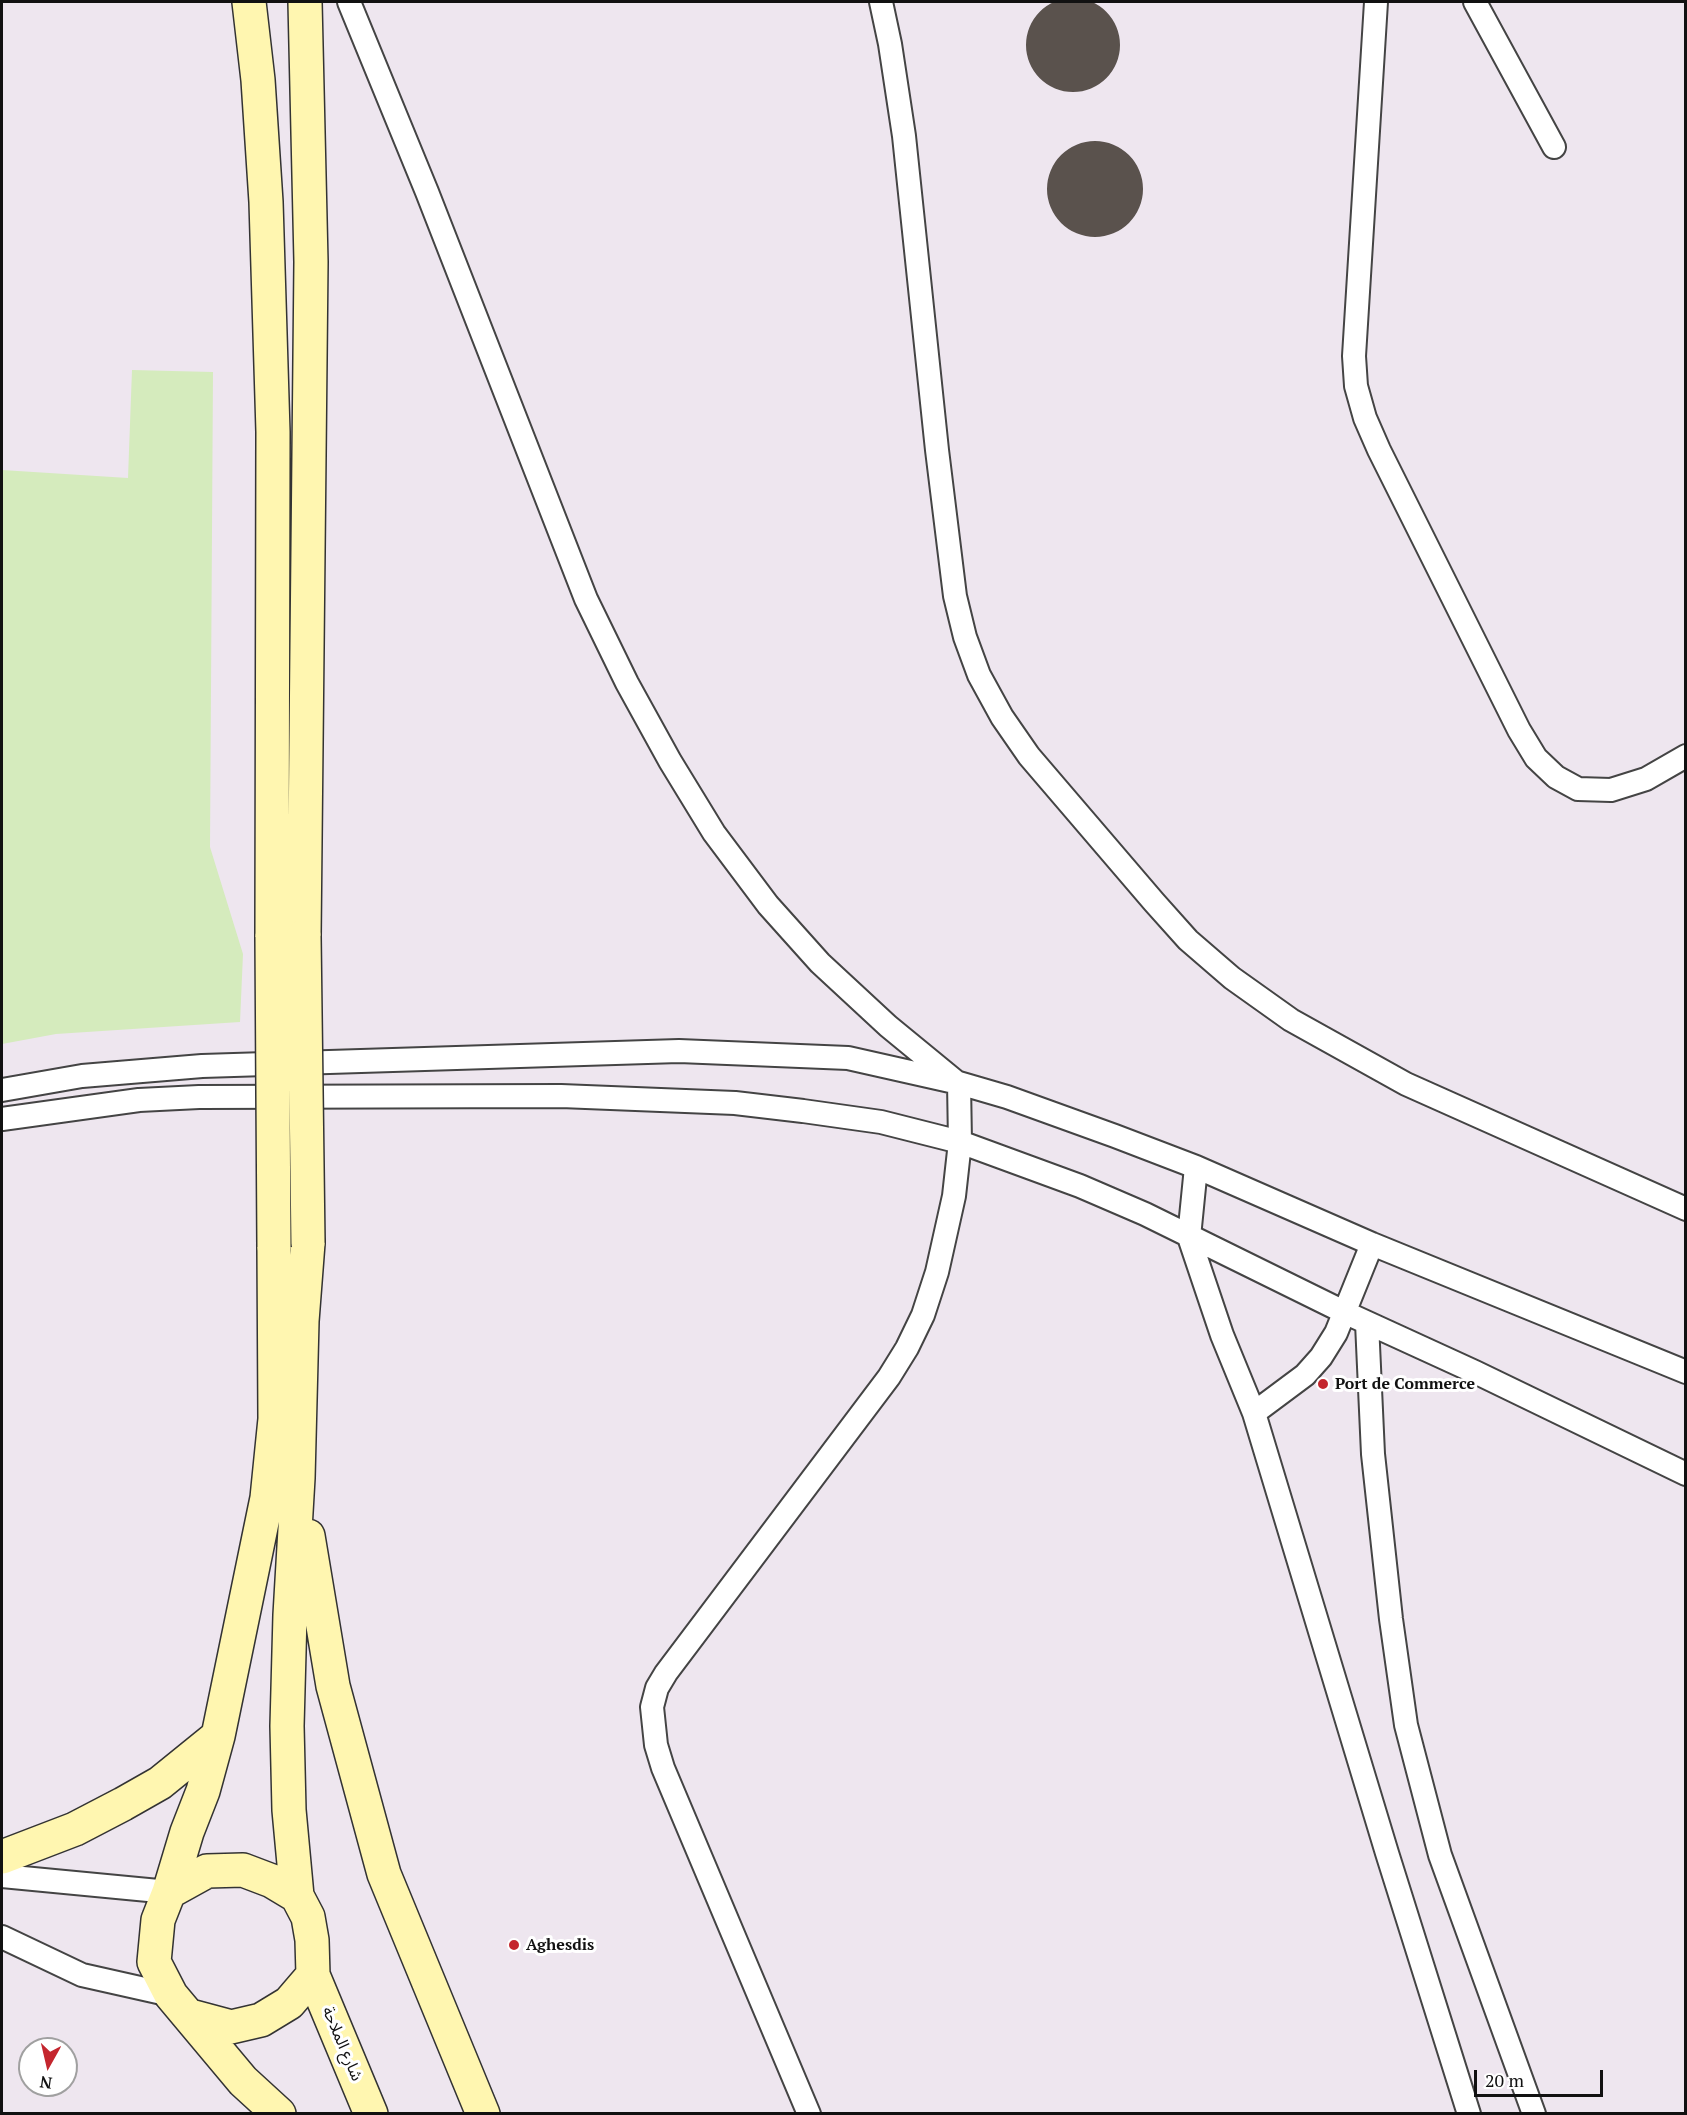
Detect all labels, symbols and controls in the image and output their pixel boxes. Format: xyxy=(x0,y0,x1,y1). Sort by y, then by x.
place label: Port de Commerce xyxy=(1335,1374,1475,1394)
marker: Port de Commerce xyxy=(1316,1377,1330,1391)
place label: Aghesdis xyxy=(526,1935,594,1955)
marker: Aghesdis xyxy=(507,1938,521,1952)
street label: شارع الملاحة xyxy=(318,2004,366,2084)
north arrow xyxy=(18,2037,78,2097)
scale bar xyxy=(1477,2058,1606,2096)
text: 20 m xyxy=(1485,2068,1524,2092)
text: N xyxy=(38,2071,53,2095)

